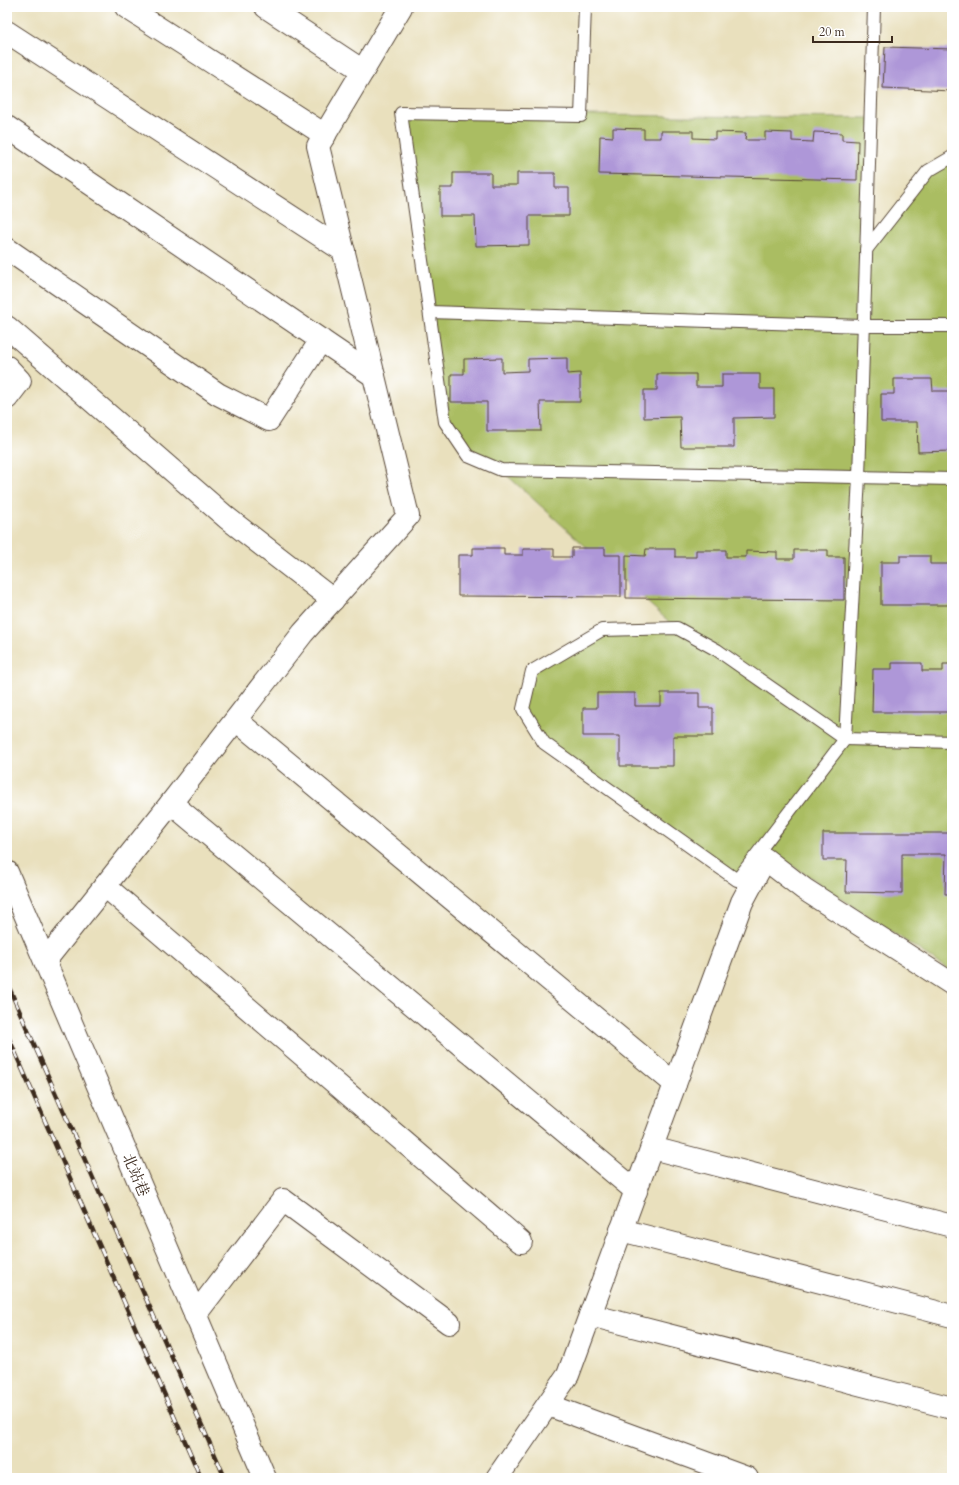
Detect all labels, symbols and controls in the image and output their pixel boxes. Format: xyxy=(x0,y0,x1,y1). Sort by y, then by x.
scale bar xyxy=(813,18,892,44)
text: 20 m xyxy=(819,24,846,40)
street label: 北站巷 xyxy=(118,1150,154,1200)

